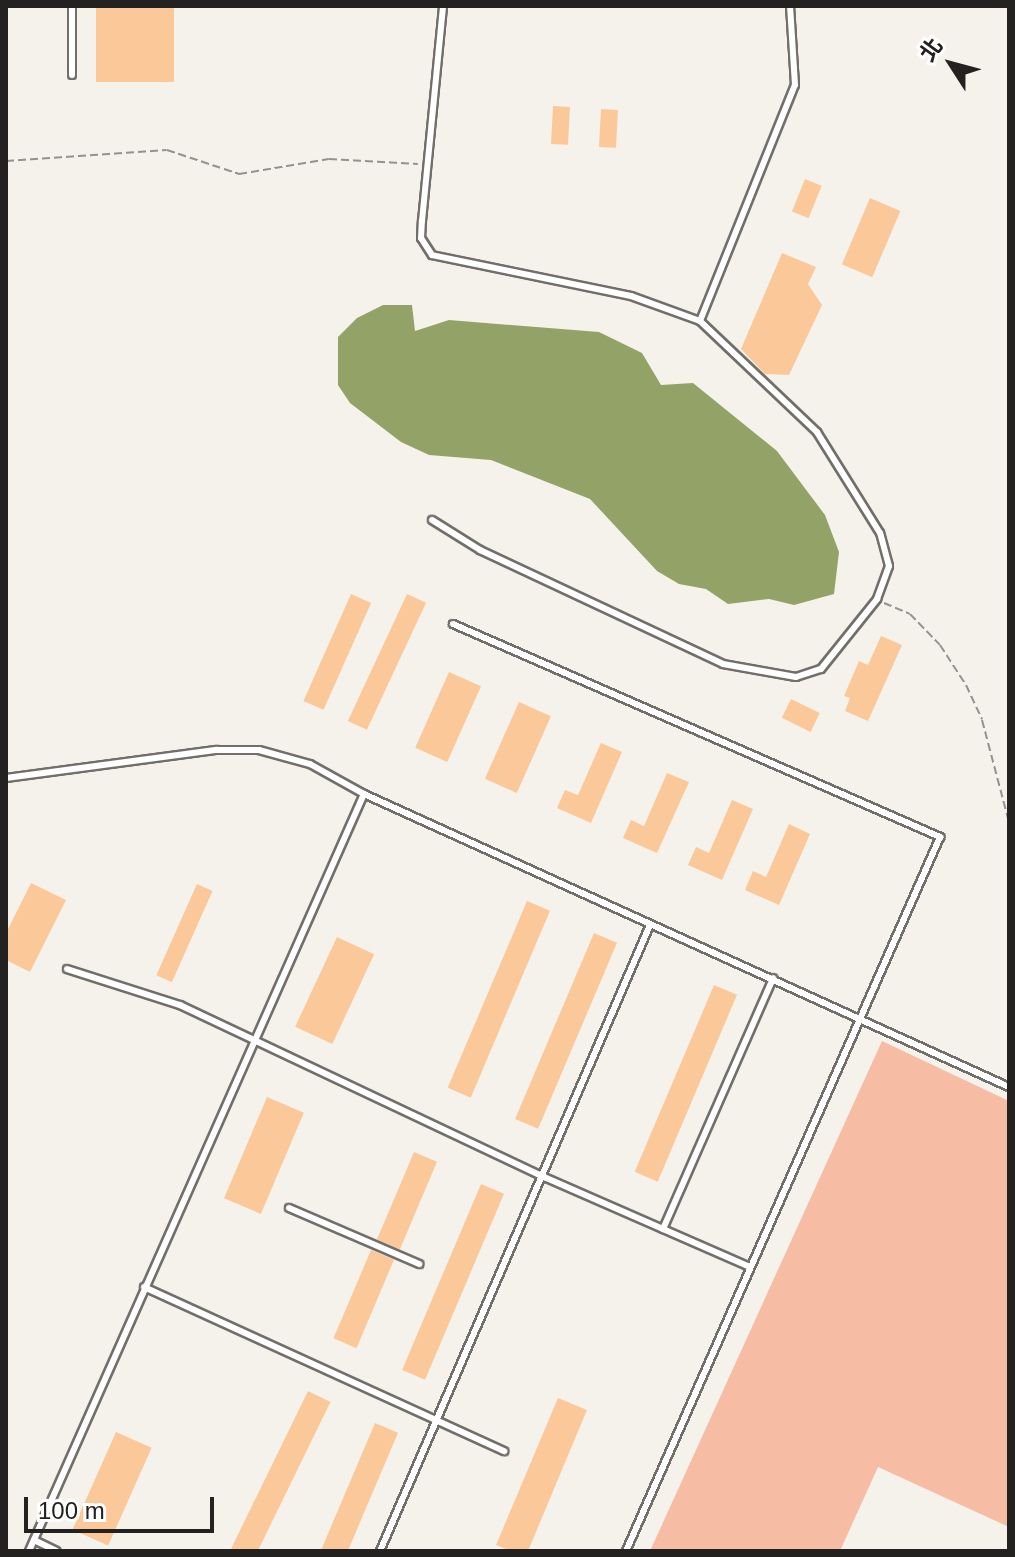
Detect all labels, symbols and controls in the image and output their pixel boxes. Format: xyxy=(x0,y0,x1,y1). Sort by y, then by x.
north arrow xyxy=(911,24,991,104)
text: 北 xyxy=(915,33,948,66)
scale bar xyxy=(28,1481,218,1531)
text: 100 m xyxy=(38,1497,105,1524)

